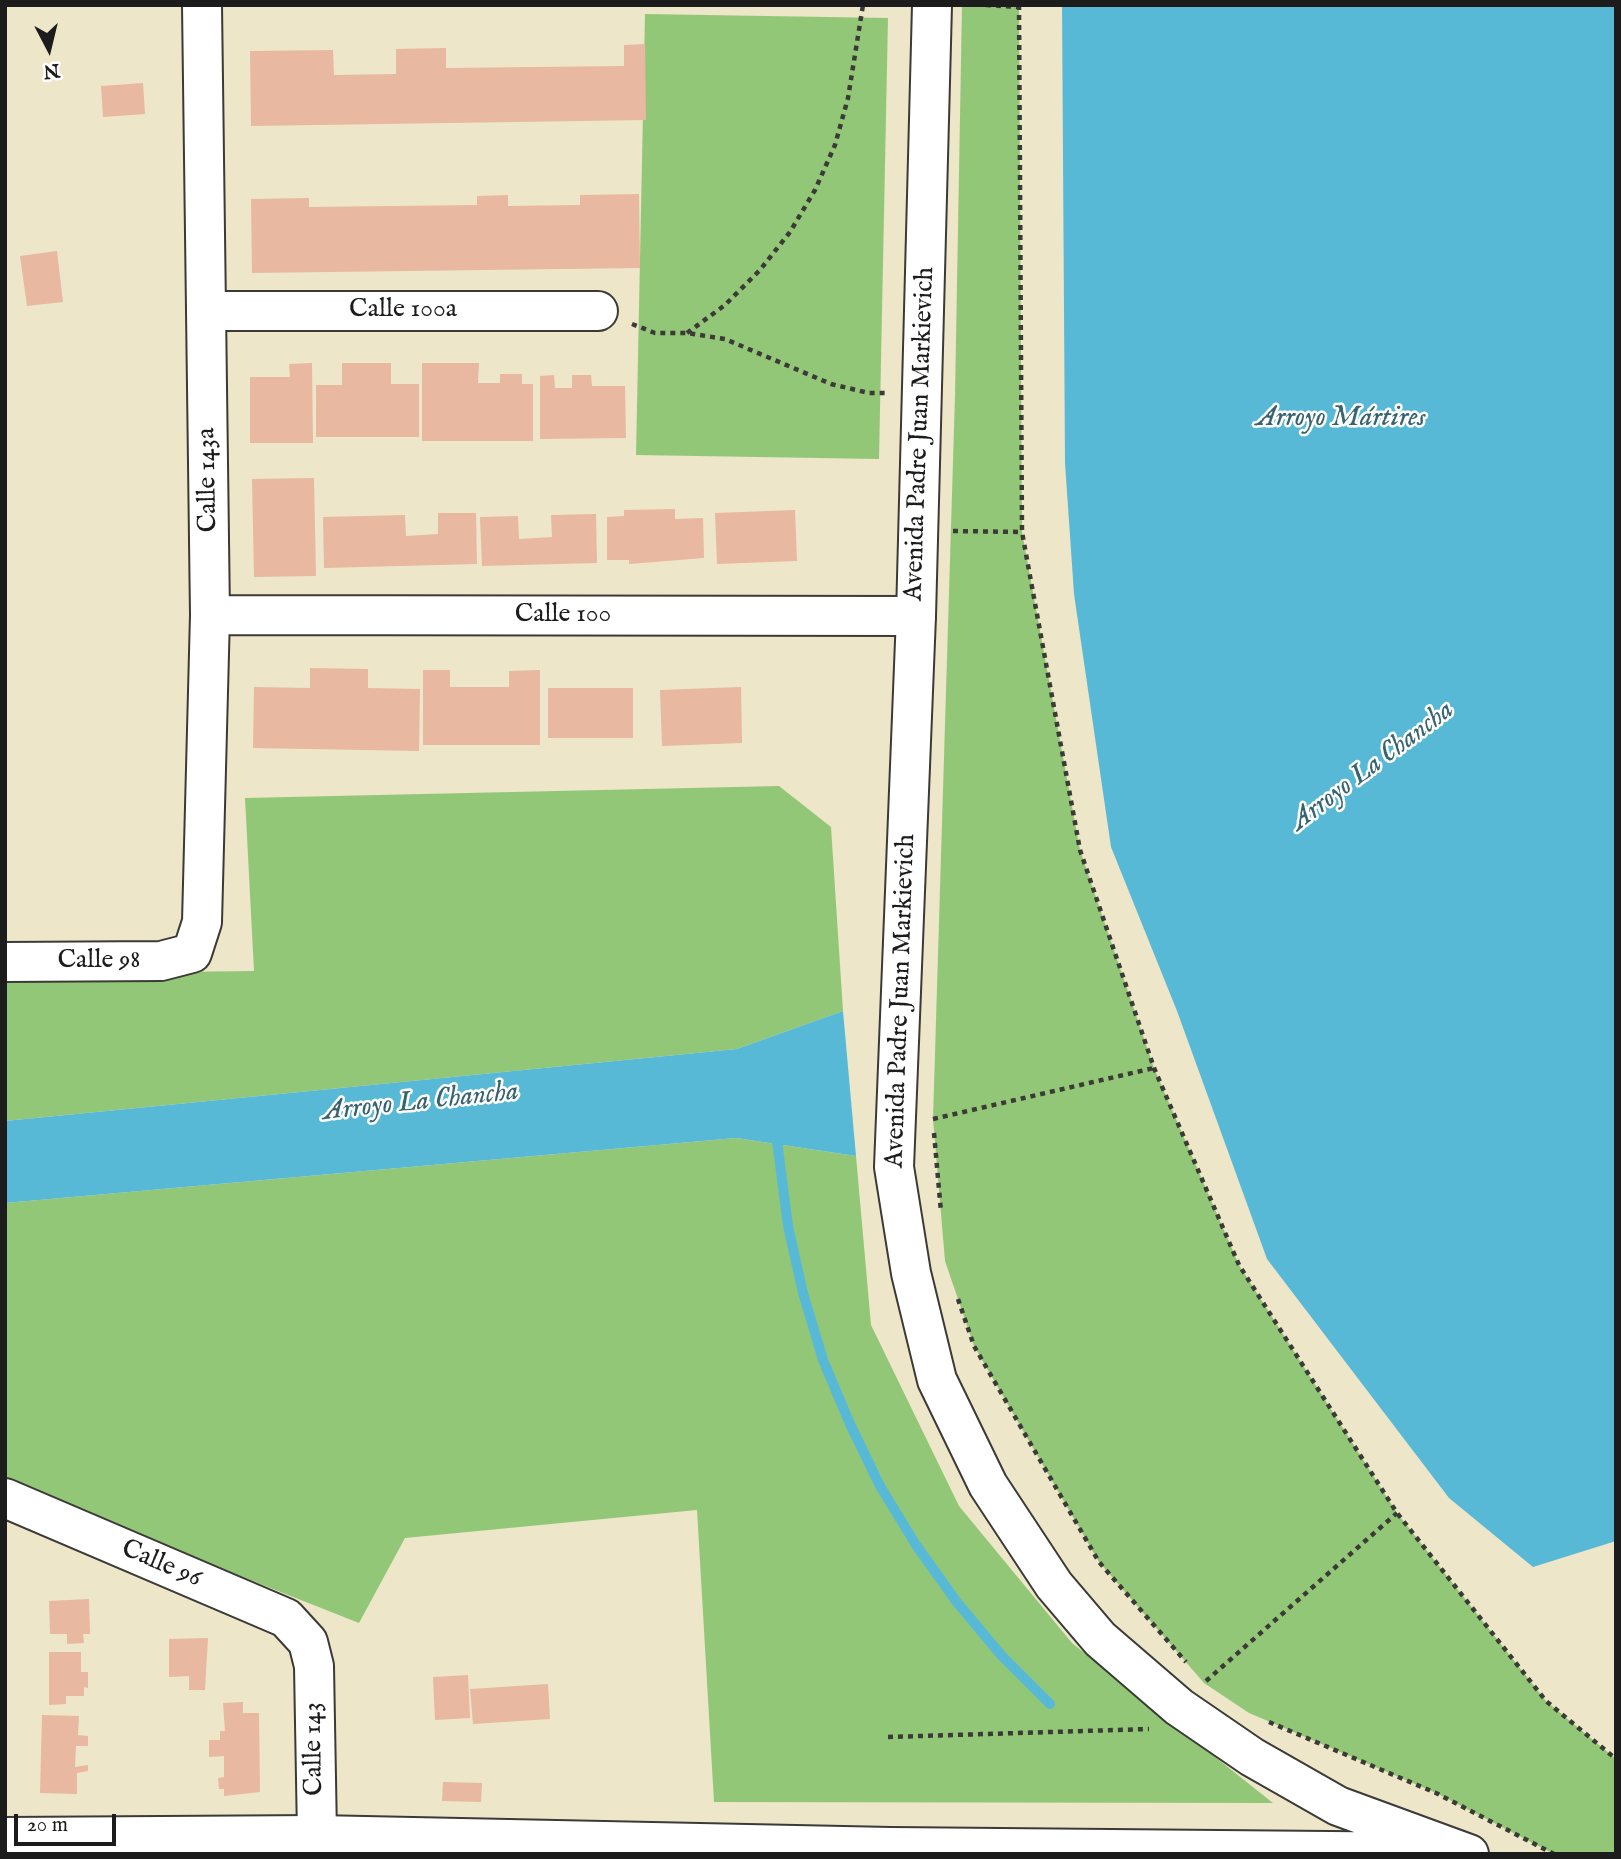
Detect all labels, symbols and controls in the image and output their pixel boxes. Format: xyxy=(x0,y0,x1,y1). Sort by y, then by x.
north arrow xyxy=(14,14,84,84)
text: N xyxy=(42,57,61,83)
street label: Avenida Padre Juan Markievich xyxy=(900,266,942,602)
street label: Calle 100a xyxy=(349,295,457,327)
water label: Arroyo Mártires xyxy=(1256,402,1426,436)
street label: Calle 143a xyxy=(192,427,226,533)
street label: Calle 100 xyxy=(515,600,611,632)
water label: Arroyo La Chancha xyxy=(1285,695,1461,839)
street label: Avenida Padre Juan Markievich xyxy=(881,833,923,1169)
street label: Calle 98 xyxy=(57,946,141,978)
water label: Arroyo La Chancha xyxy=(322,1076,520,1130)
street label: Calle 96 xyxy=(116,1534,206,1596)
street label: Calle 143 xyxy=(299,1702,331,1796)
scale bar xyxy=(18,1800,119,1844)
text: 20 m xyxy=(27,1812,68,1839)

